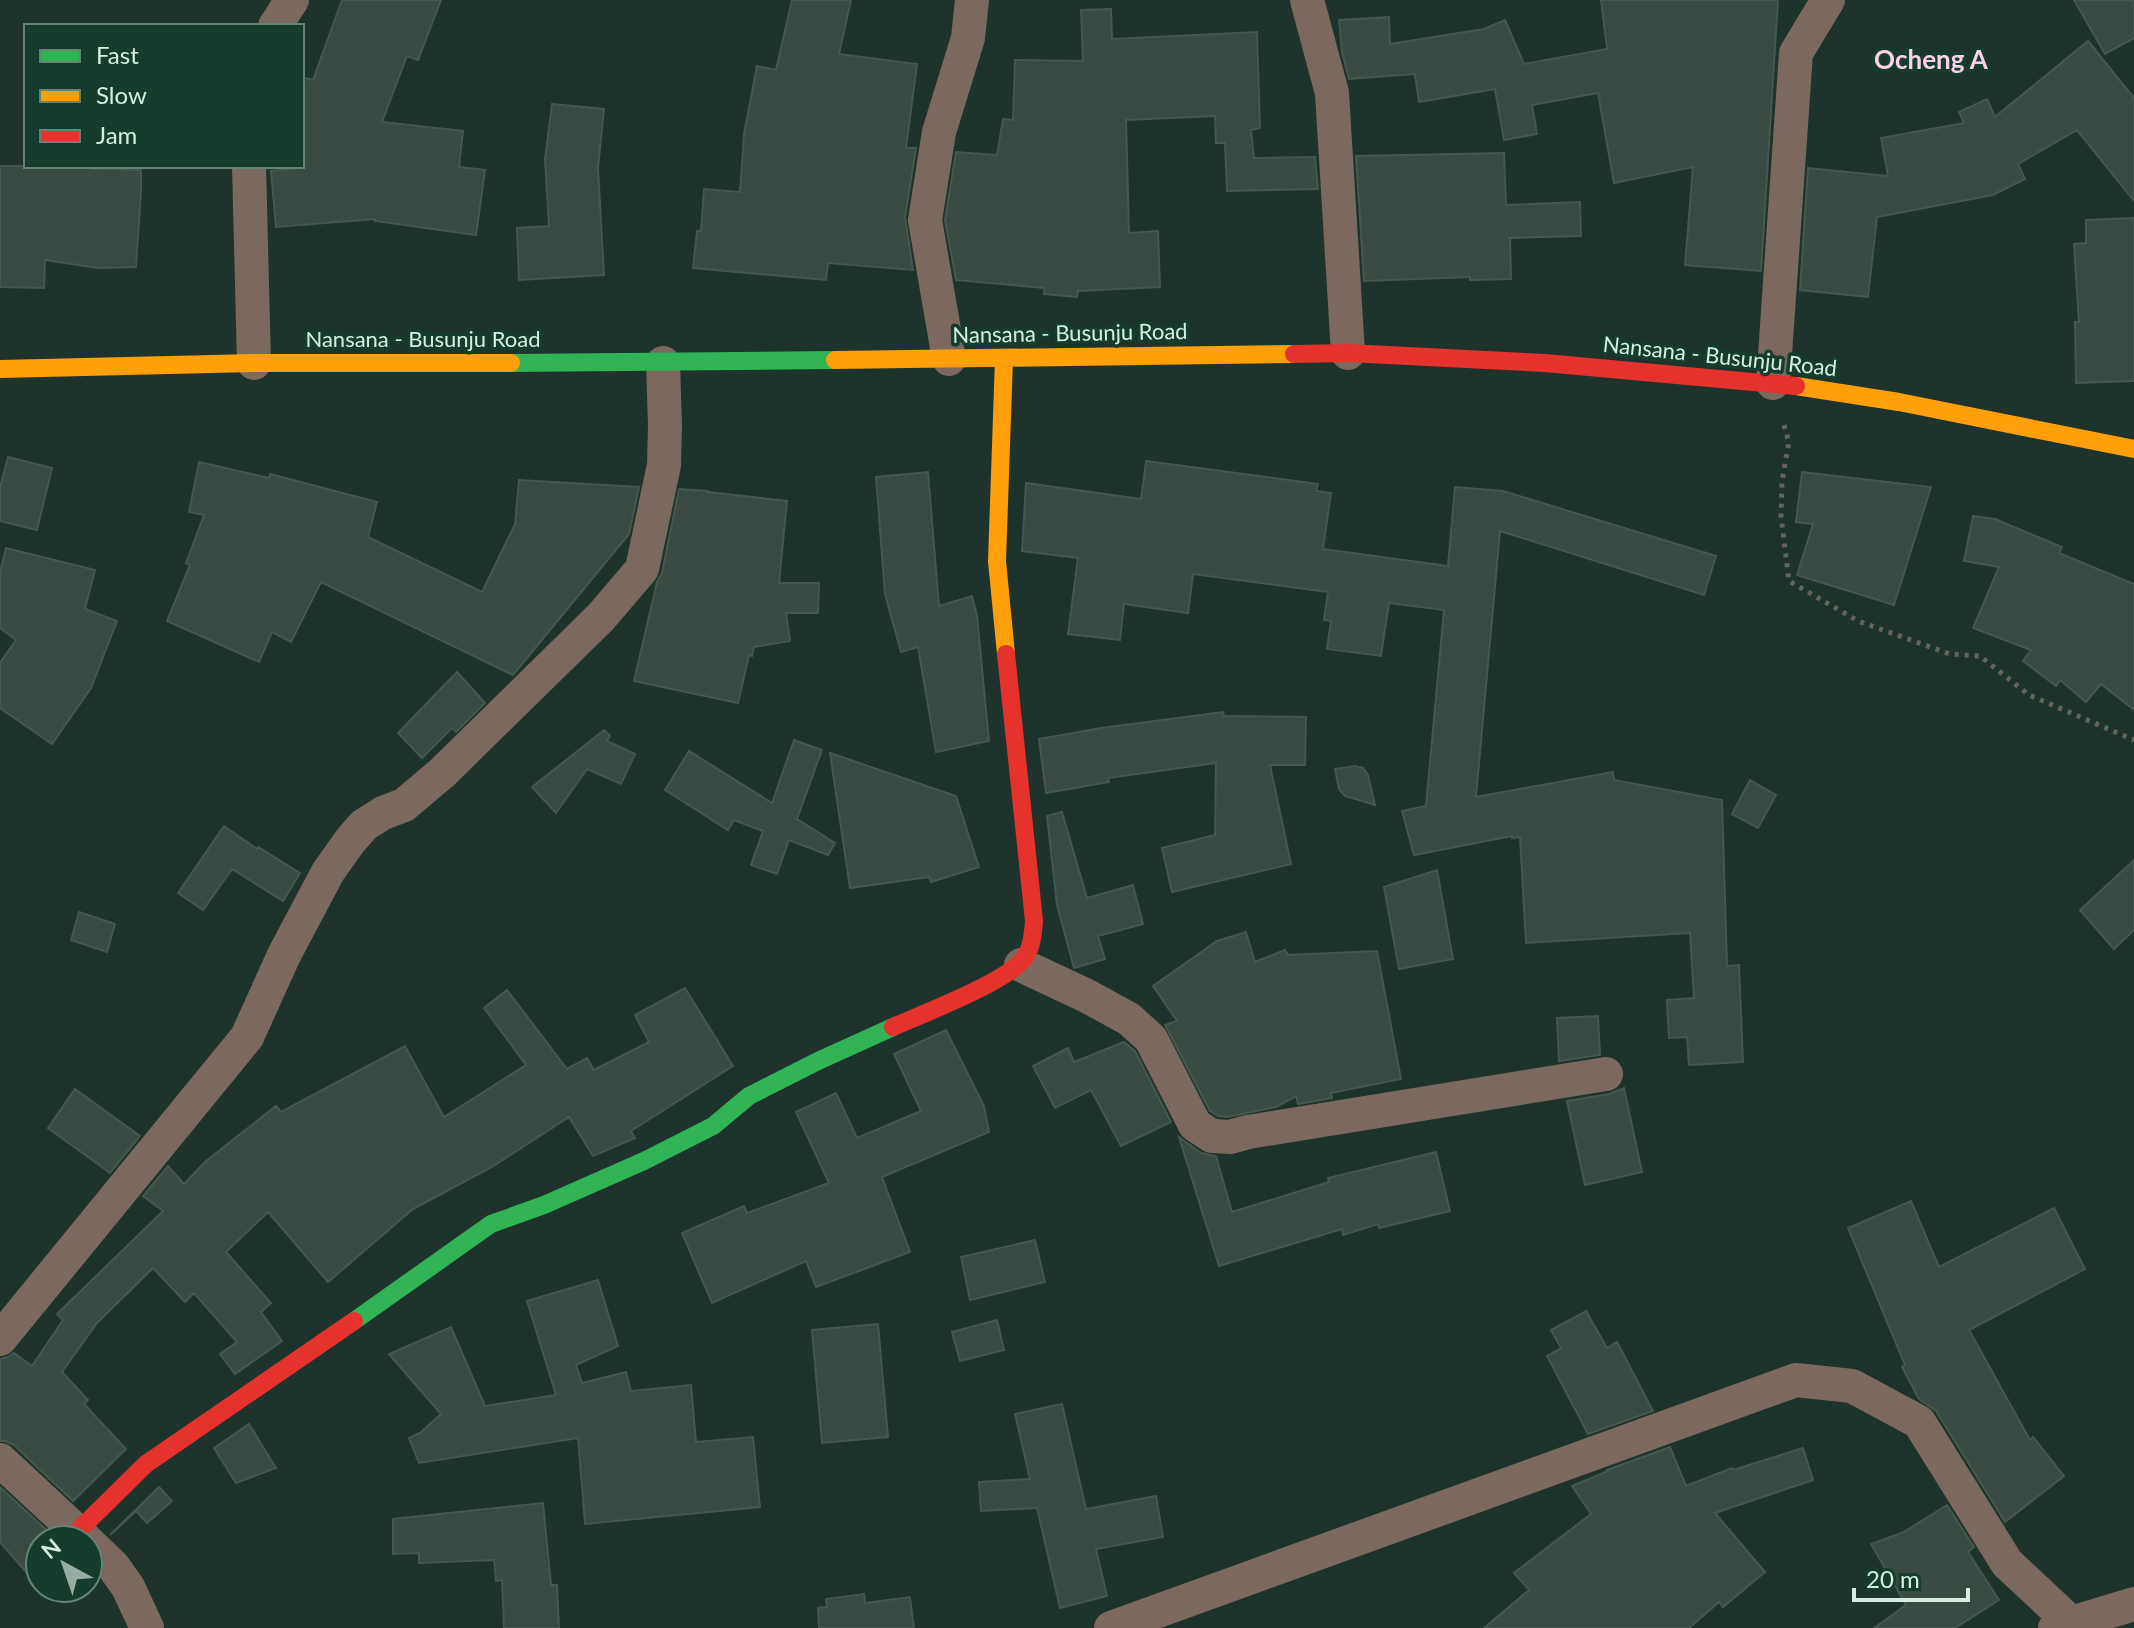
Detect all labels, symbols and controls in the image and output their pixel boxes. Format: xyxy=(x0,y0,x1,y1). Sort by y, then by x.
legend xyxy=(24,24,304,168)
text: Fast xyxy=(96,40,139,69)
district label: Ocheng A xyxy=(1874,43,1989,75)
text: Slow xyxy=(96,80,147,109)
text: Jam xyxy=(96,120,137,149)
street label: Nansana - Busunju Road xyxy=(952,317,1188,348)
street label: Nansana - Busunju Road xyxy=(305,325,541,352)
street label: Nansana - Busunju Road xyxy=(1602,330,1838,381)
north arrow xyxy=(24,1524,104,1604)
text: N xyxy=(36,1533,66,1564)
scale bar xyxy=(1854,1552,1968,1602)
text: 20 m xyxy=(1866,1564,1920,1593)

